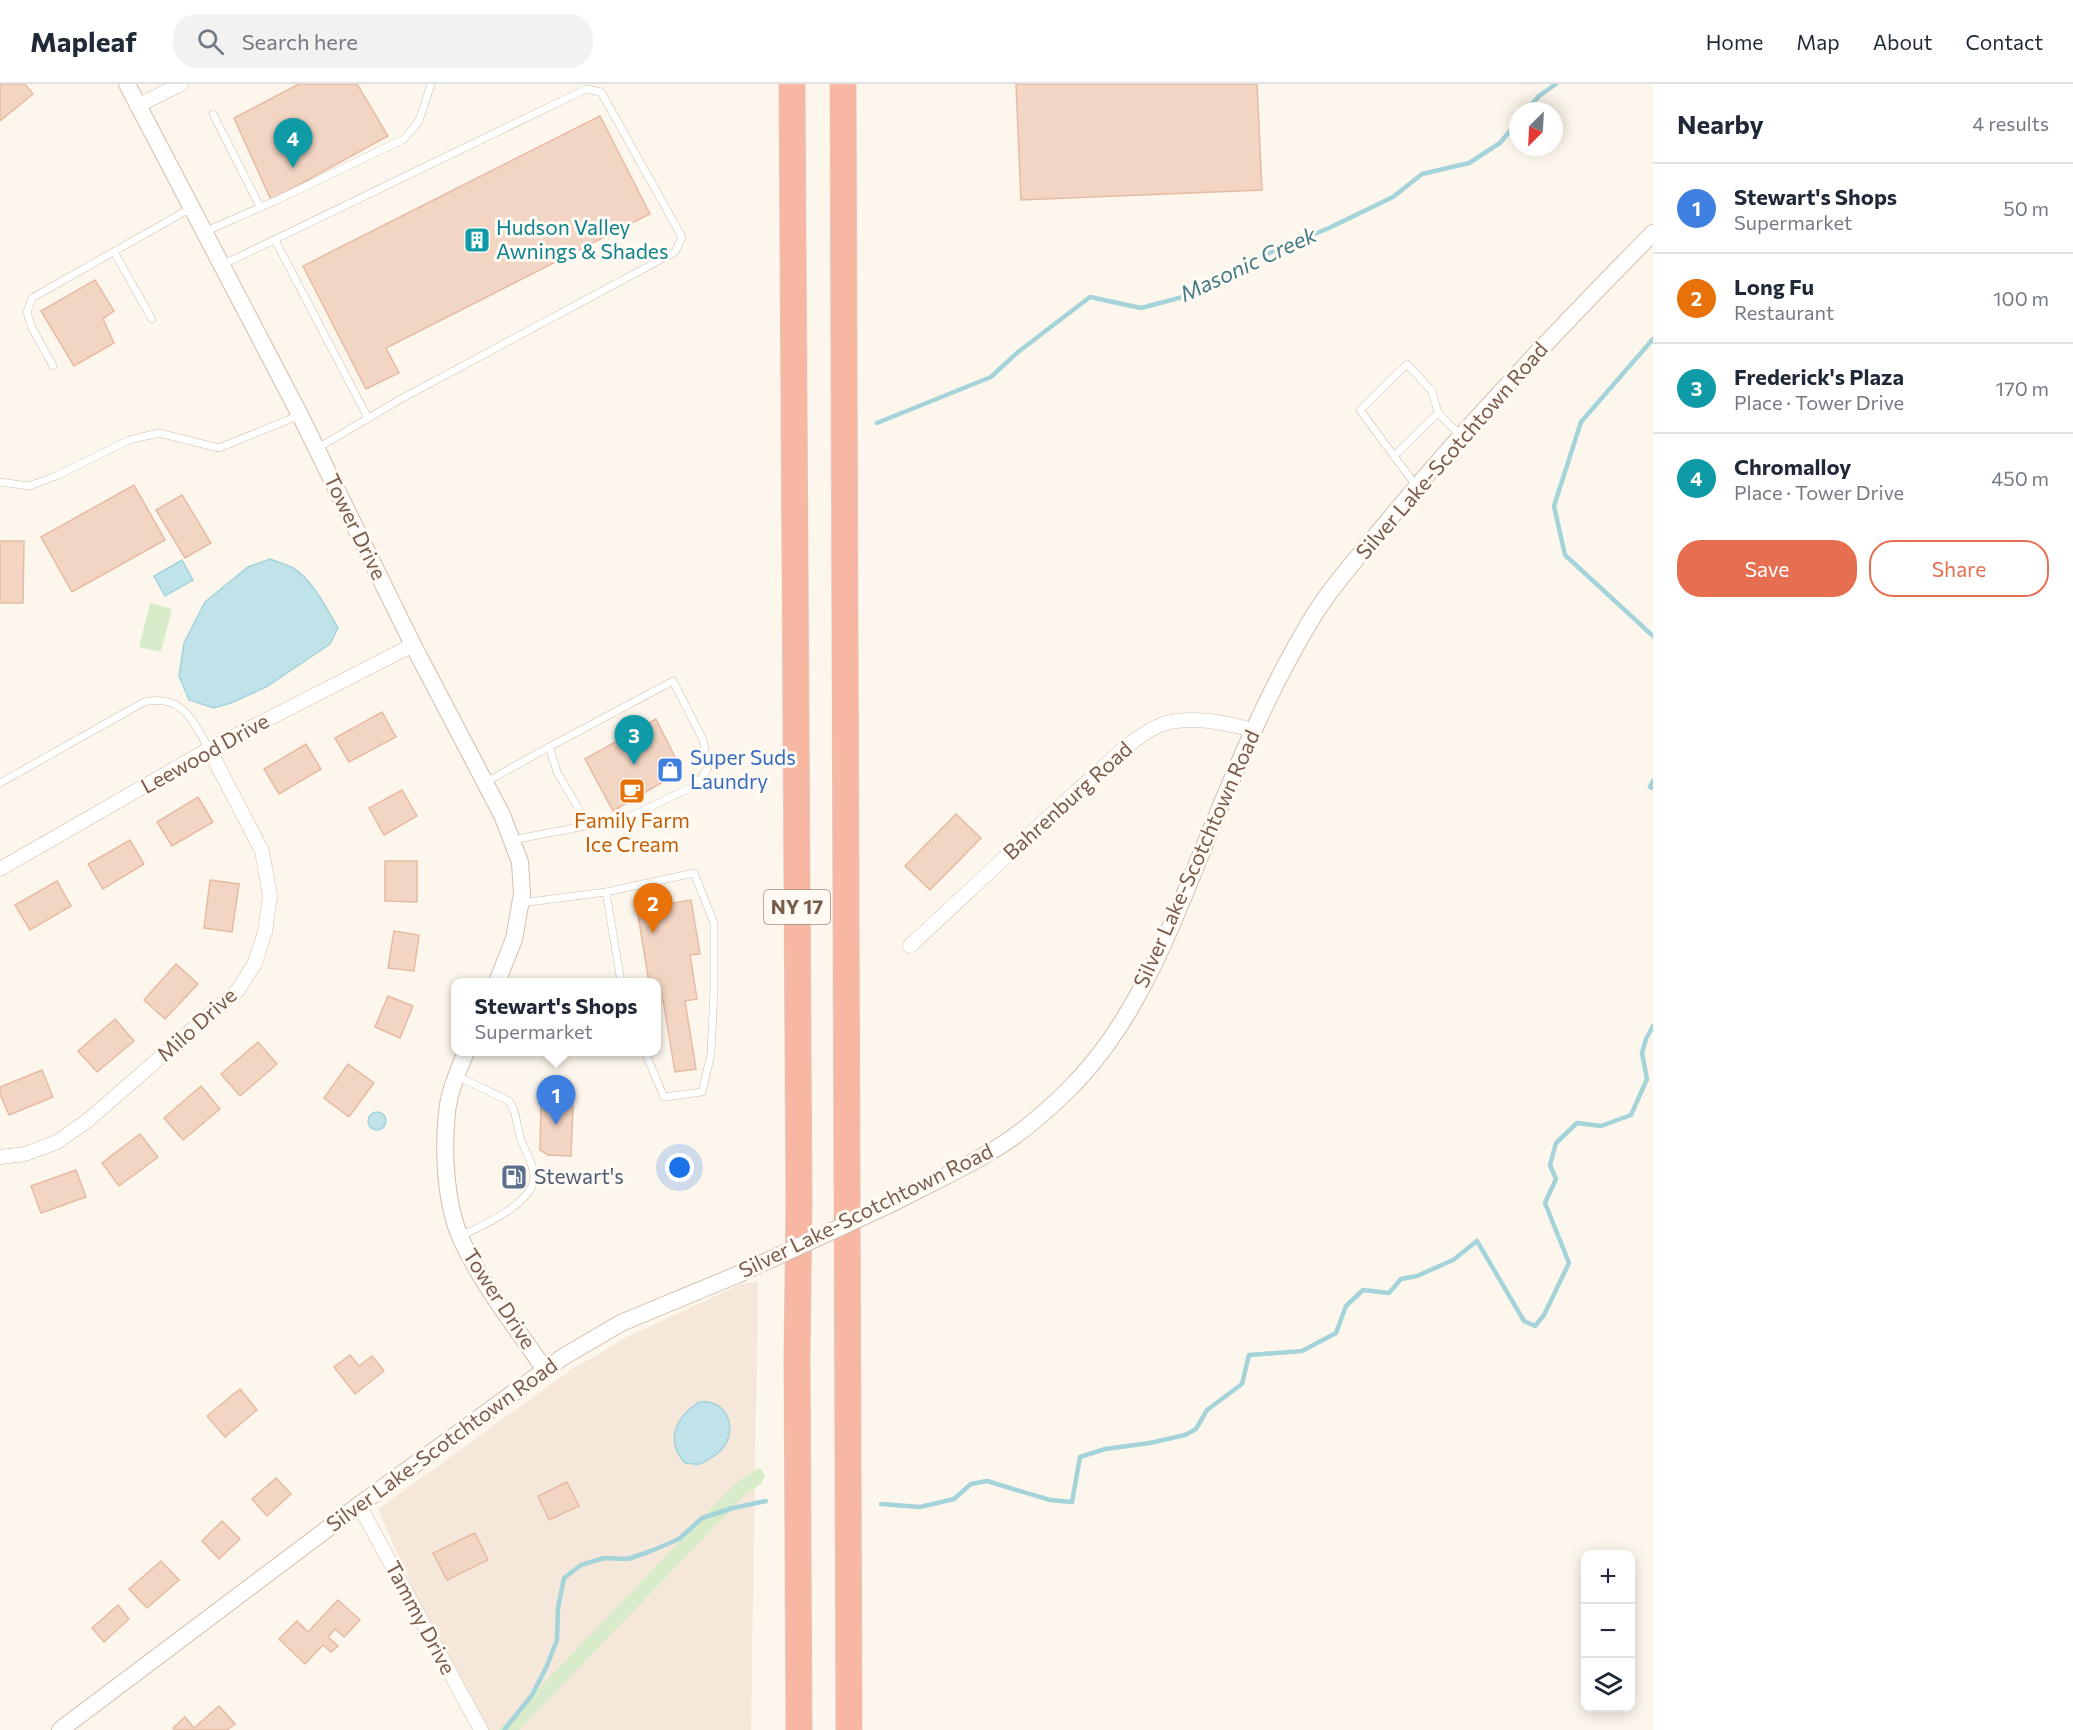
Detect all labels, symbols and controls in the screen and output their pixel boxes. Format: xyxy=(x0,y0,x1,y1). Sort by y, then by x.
search box xyxy=(173,14,593,68)
text: Mapleaf xyxy=(30,24,137,58)
icon: search xyxy=(194,25,227,58)
text: Search here xyxy=(242,28,358,55)
text: Home xyxy=(1706,29,1763,54)
text: Map xyxy=(1796,29,1840,54)
text: About xyxy=(1873,29,1932,54)
text: Contact xyxy=(1965,29,2043,54)
north arrow xyxy=(1509,102,1563,156)
text: Nearby xyxy=(1677,108,1764,139)
text: 4 results xyxy=(1972,111,2049,135)
pin: 4 xyxy=(274,118,312,168)
text: Stewart's Shops xyxy=(1734,183,1897,210)
text: 1 xyxy=(1692,196,1701,220)
text: 50 m xyxy=(2003,196,2049,220)
text: Supermarket xyxy=(1734,210,1852,234)
place label: Hudson Valley Awnings & Shades xyxy=(496,214,669,263)
water label: Masonic Creek xyxy=(1175,220,1321,307)
building icon: Hudson Valley Awnings & Shades xyxy=(462,225,492,255)
text: Long Fu xyxy=(1734,273,1814,300)
text: 2 xyxy=(1691,286,1702,310)
text: 100 m xyxy=(1993,286,2049,310)
text: Restaurant xyxy=(1734,300,1834,324)
street label: Silver Lake-Scotchtown Road xyxy=(1350,336,1552,564)
text: Frederick's Plaza xyxy=(1734,363,1904,390)
text: 3 xyxy=(1691,376,1702,400)
text: 170 m xyxy=(1996,376,2049,400)
text: Place · Tower Drive xyxy=(1734,390,1904,414)
text: Chromalloy xyxy=(1734,453,1851,480)
text: 4 xyxy=(1690,466,1703,490)
text: 450 m xyxy=(1991,466,2049,490)
street label: Tower Drive xyxy=(320,469,393,583)
text: Place · Tower Drive xyxy=(1734,480,1904,504)
button: Save xyxy=(1677,540,1857,597)
button: Share xyxy=(1869,540,2049,597)
street label: Leewood Drive xyxy=(136,707,273,798)
pin: 3 xyxy=(614,716,654,765)
street label: Silver Lake-Scotchtown Road xyxy=(1127,726,1264,991)
street label: Bahrenburg Road xyxy=(997,735,1137,864)
place label: Super Suds Laundry xyxy=(690,744,796,793)
shop icon: Super Suds Laundry xyxy=(655,755,685,785)
cafe icon: Family Farm Ice Cream xyxy=(617,776,647,806)
place label: Family Farm Ice Cream xyxy=(574,807,690,856)
pin: 2 xyxy=(634,884,672,933)
road number: NY 17 xyxy=(764,890,830,924)
popup xyxy=(451,978,661,1056)
street label: Milo Drive xyxy=(151,982,241,1066)
text: Stewart's Shops xyxy=(474,992,638,1019)
text: Supermarket xyxy=(474,1019,593,1043)
pin: 1 xyxy=(536,1076,576,1125)
street label: Silver Lake-Scotchtown Road xyxy=(734,1137,996,1282)
your location xyxy=(665,1153,694,1182)
fuel station icon: Stewart's xyxy=(499,1162,529,1192)
place label: Stewart's xyxy=(534,1163,624,1188)
street label: Tower Drive xyxy=(459,1243,542,1353)
street label: Silver Lake-Scotchtown Road xyxy=(321,1352,561,1536)
map controls xyxy=(1581,1550,1635,1712)
button: + xyxy=(1581,1550,1635,1604)
street label: Tammy Drive xyxy=(381,1556,462,1678)
button: − xyxy=(1581,1604,1635,1658)
button: layers xyxy=(1581,1658,1635,1712)

